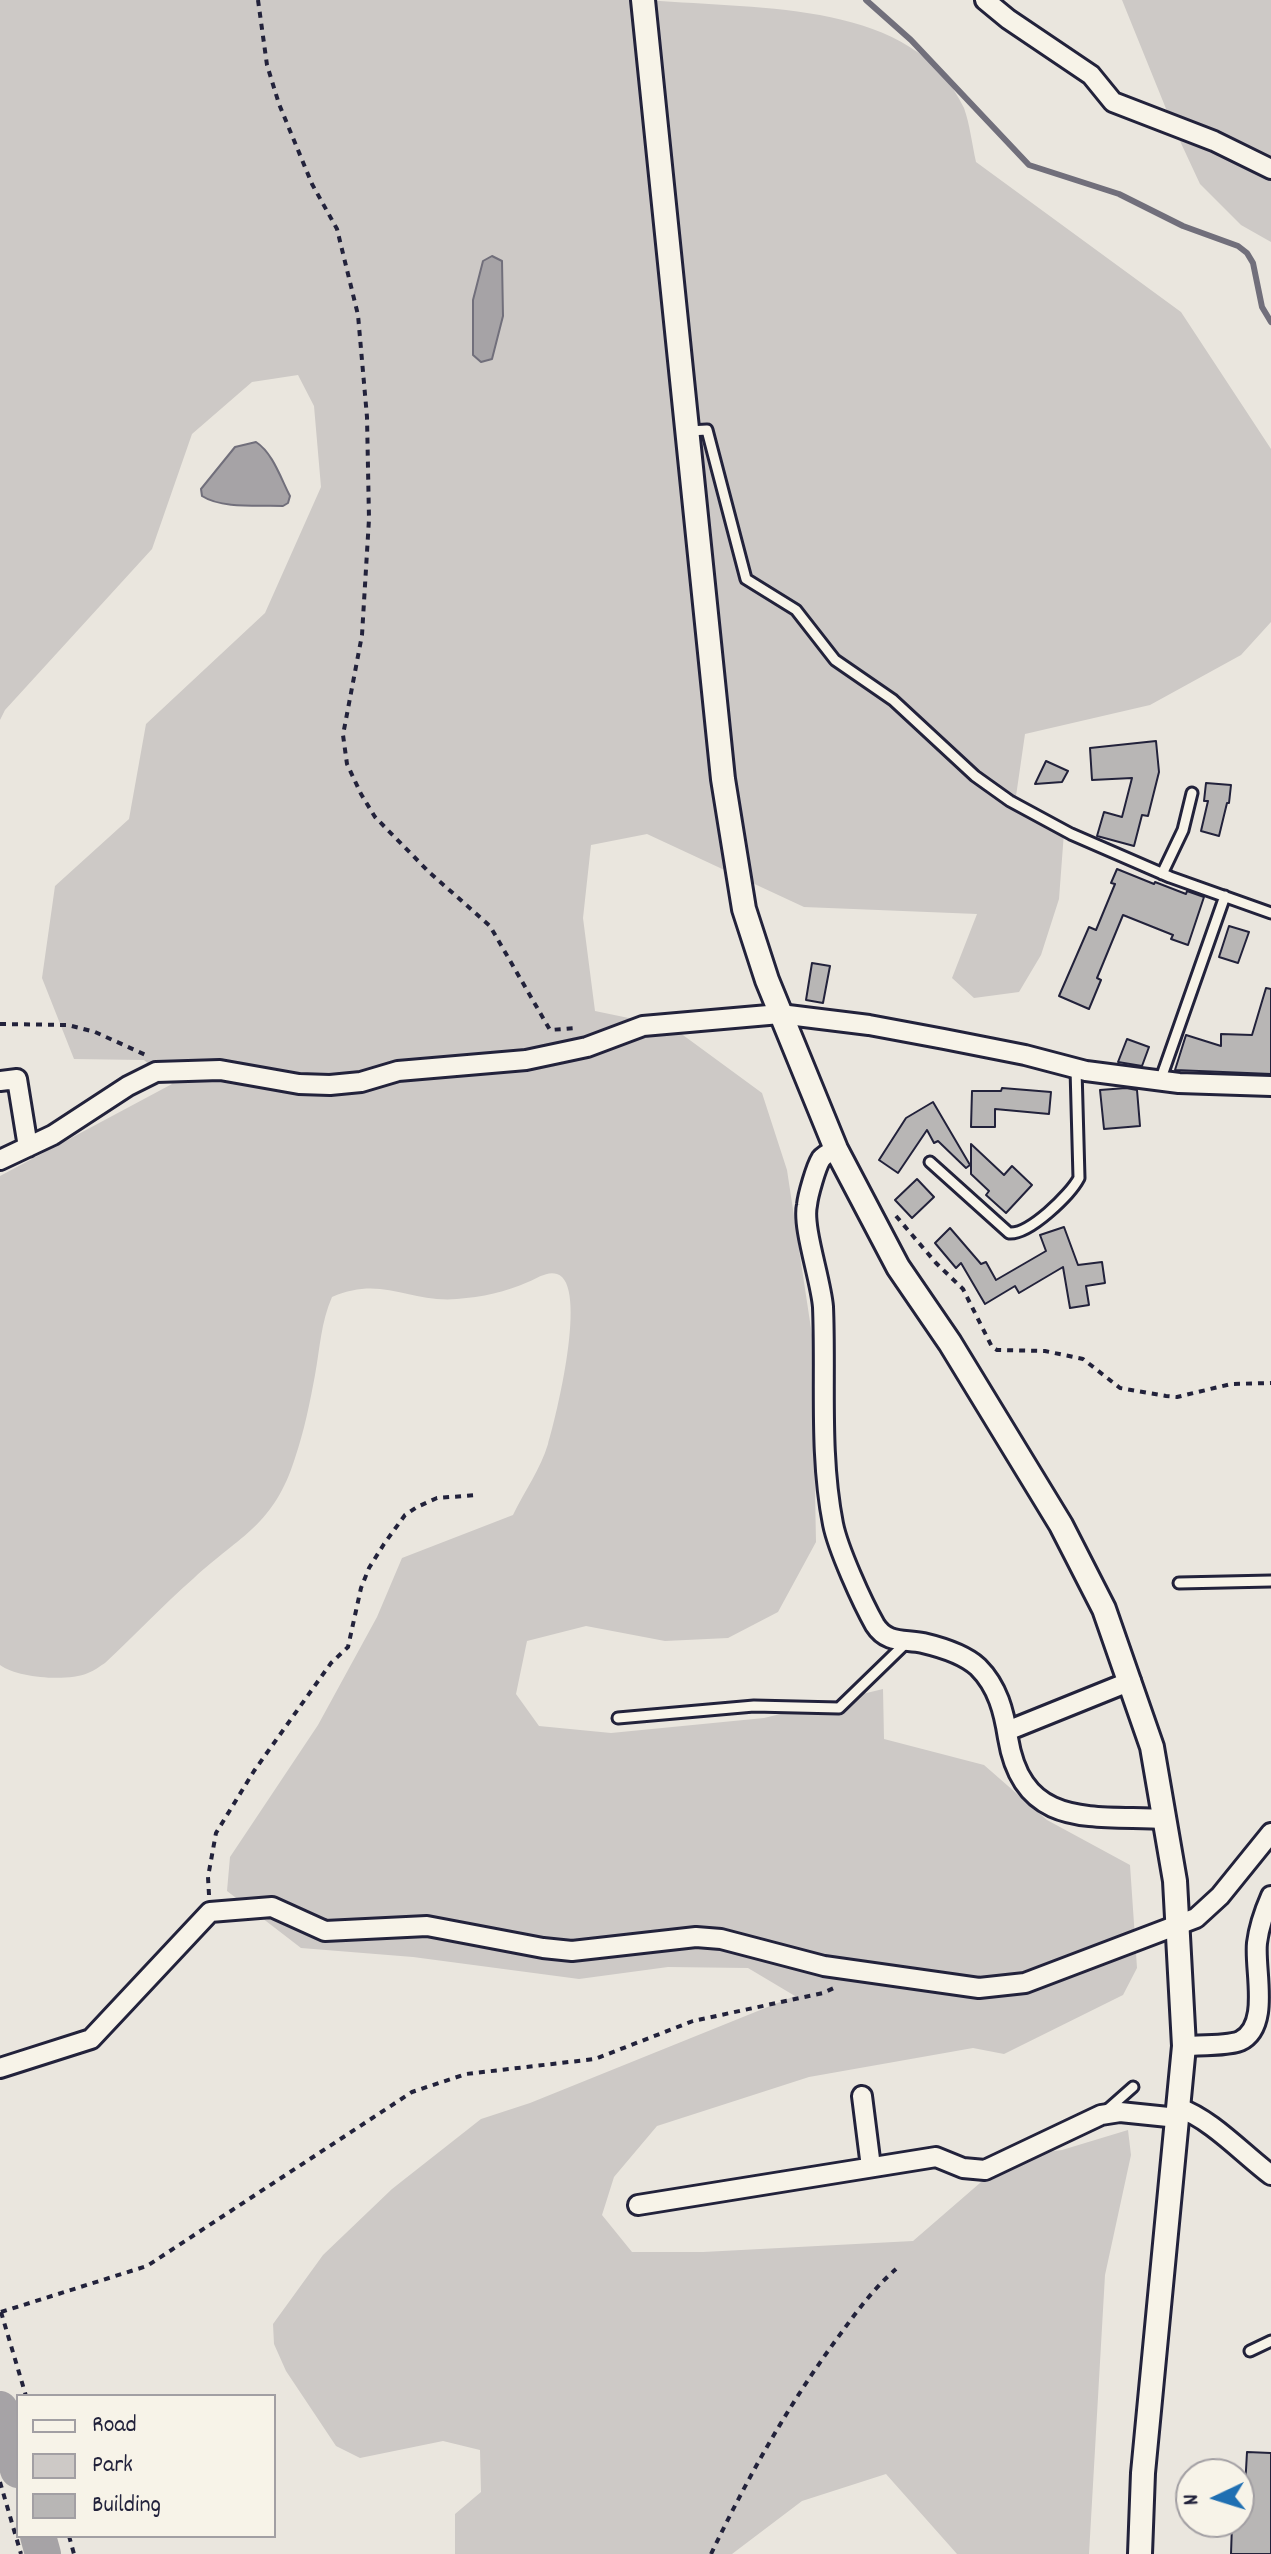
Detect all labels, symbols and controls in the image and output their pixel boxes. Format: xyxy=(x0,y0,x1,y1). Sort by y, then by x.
legend xyxy=(16,2394,276,2538)
text: Road xyxy=(92,2409,137,2443)
text: Park xyxy=(92,2449,133,2483)
north arrow xyxy=(1175,2458,1255,2538)
text: Building xyxy=(92,2489,161,2523)
text: N xyxy=(1177,2493,1208,2506)

